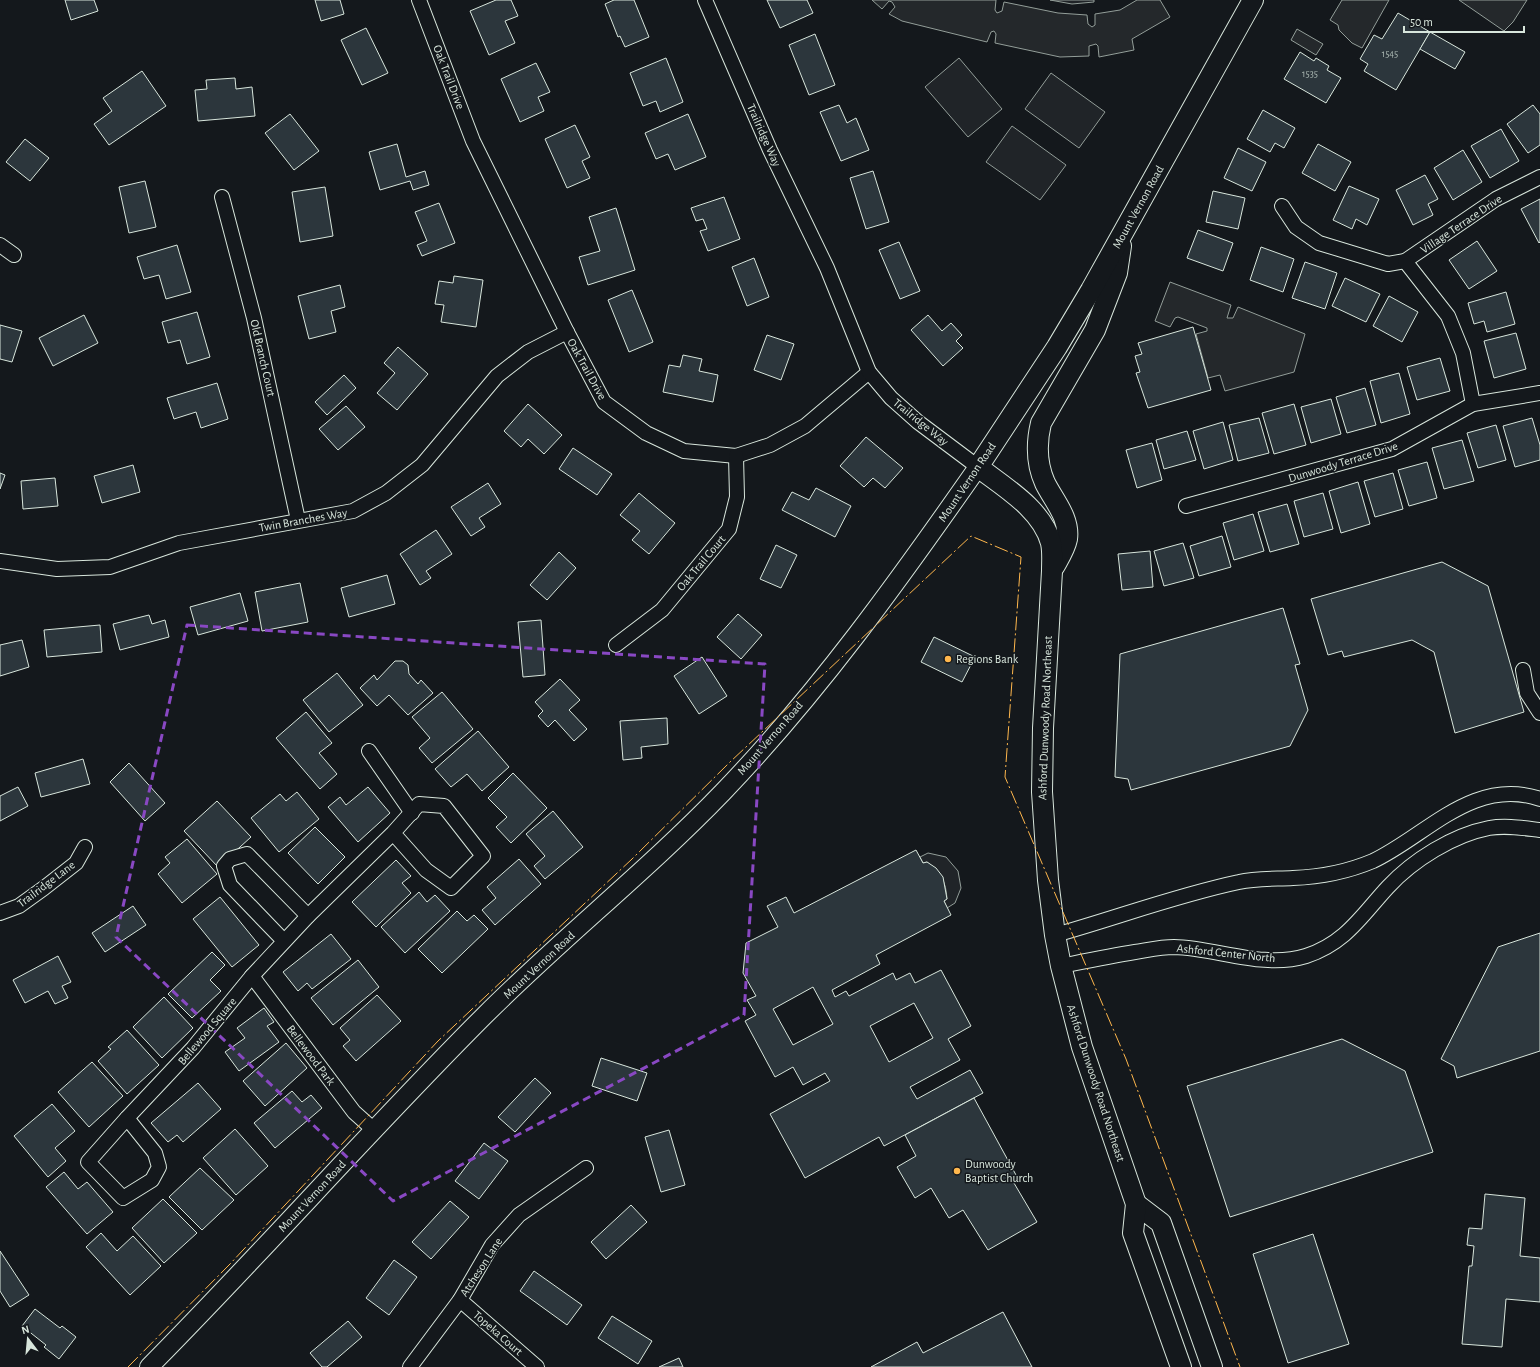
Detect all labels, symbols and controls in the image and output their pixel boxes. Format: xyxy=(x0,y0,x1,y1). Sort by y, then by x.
scale bar xyxy=(1404,8,1524,34)
text: 50 m xyxy=(1410,16,1433,28)
street label: Oak Trail Drive xyxy=(431,43,467,111)
house number: 1545 xyxy=(1382,49,1398,59)
house number: 1535 xyxy=(1302,69,1318,79)
street label: Trailridge Way xyxy=(744,102,783,169)
street label: Mount Vernon Road xyxy=(1110,164,1166,250)
street label: Village Terrace Drive xyxy=(1418,192,1504,256)
street label: Old Branch Court xyxy=(248,318,278,398)
street label: Oak Trail Drive xyxy=(565,336,609,402)
street label: Trailridge Way xyxy=(890,396,951,449)
street label: Mount Vernon Road xyxy=(936,440,998,524)
street label: Dunwoody Terrace Drive xyxy=(1287,440,1399,485)
street label: Twin Branches Way xyxy=(258,506,348,535)
street label: Oak Trail Court xyxy=(674,533,728,593)
street label: Ashford Dunwoody Road Northeast xyxy=(1036,635,1055,800)
place label: Regions Bank xyxy=(956,653,1019,665)
marker: Regions Bank xyxy=(943,654,953,664)
street label: Mount Vernon Road xyxy=(735,699,805,777)
street label: Trailridge Lane xyxy=(15,859,77,909)
street label: Mount Vernon Road xyxy=(501,929,577,1001)
street label: Ashford Center North xyxy=(1176,942,1276,964)
street label: Bellewood Square xyxy=(176,995,238,1067)
street label: Ashford Dunwoody Road Northeast xyxy=(1064,1003,1127,1163)
street label: Bellewood Park xyxy=(285,1023,338,1088)
street label: Mount Vernon Road xyxy=(276,1158,348,1234)
place label: Dunwoody Baptist Church xyxy=(965,1158,1033,1184)
marker: Dunwoody Baptist Church xyxy=(952,1166,962,1176)
street label: Atcheson Lane xyxy=(458,1236,504,1298)
street label: Topeka Court xyxy=(471,1308,525,1358)
north arrow xyxy=(8,1319,48,1359)
text: N xyxy=(20,1324,31,1336)

